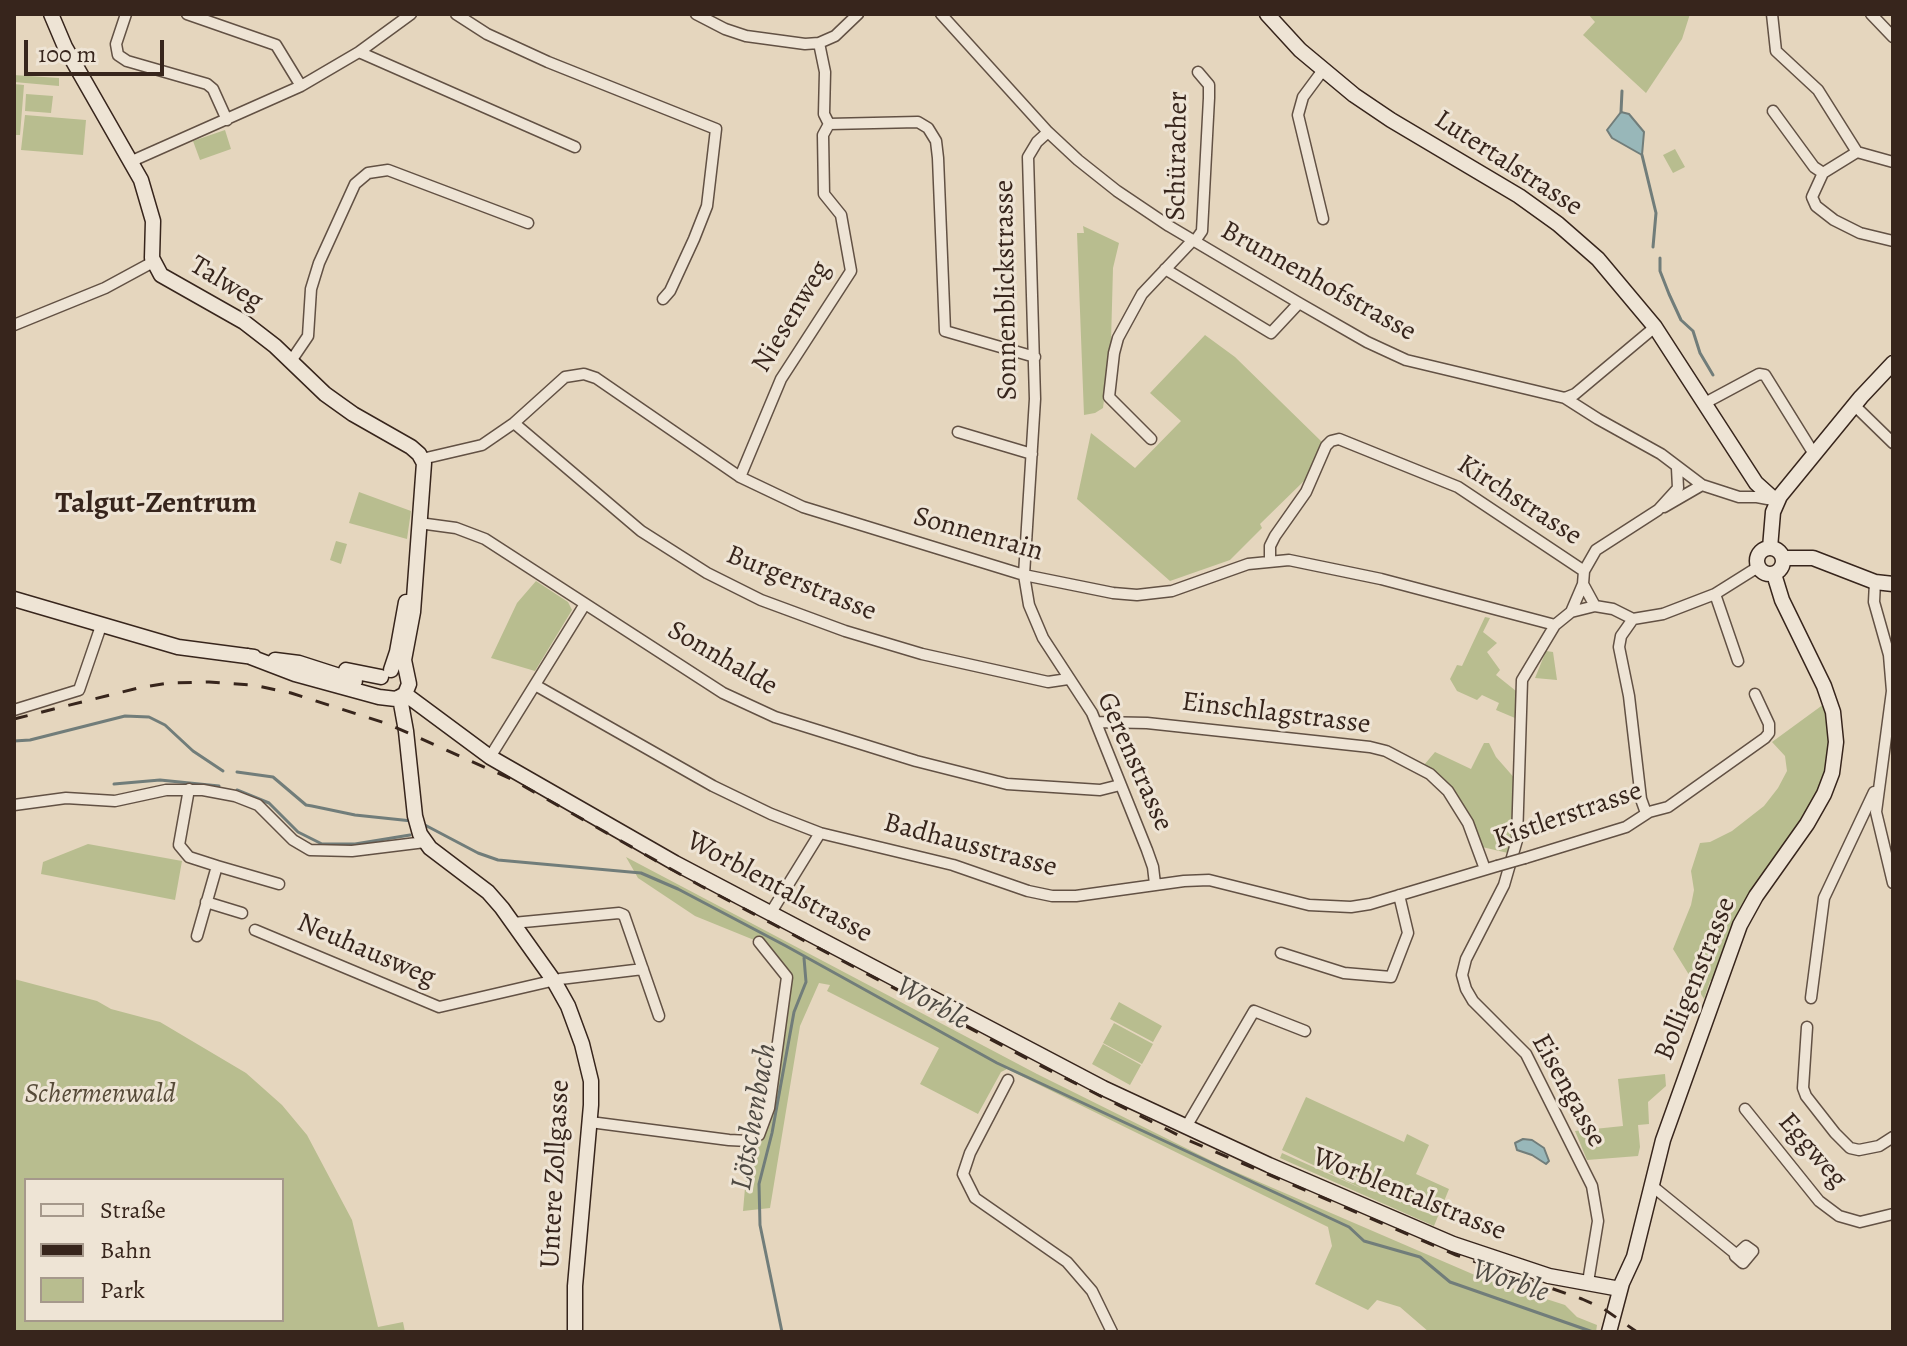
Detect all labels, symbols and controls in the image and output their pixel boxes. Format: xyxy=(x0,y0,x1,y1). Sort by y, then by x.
scale bar xyxy=(28,24,168,74)
text: 100 m xyxy=(38,38,97,70)
street label: Schüracher xyxy=(1160,91,1196,221)
street label: Lutertalstrasse xyxy=(1428,104,1588,224)
street label: Sonnenblickstrasse xyxy=(988,179,1026,401)
street label: Brunnenhofstrasse xyxy=(1214,214,1422,350)
street label: Talweg xyxy=(183,249,269,319)
street label: Niesenweg xyxy=(746,255,838,379)
street label: Kirchstrasse xyxy=(1450,448,1588,554)
district label: Talgut-Zentrum xyxy=(55,487,257,523)
street label: Sonnenrain xyxy=(909,500,1047,570)
street label: Burgerstrasse xyxy=(721,539,881,629)
street label: Sonnhalde xyxy=(661,614,783,704)
street label: Einschlagstrasse xyxy=(1180,686,1372,742)
street label: Gerenstrasse xyxy=(1089,688,1179,836)
street label: Kistlerstrasse xyxy=(1489,775,1647,857)
street label: Badhausstrasse xyxy=(880,807,1060,885)
street label: Worblentalstrasse xyxy=(680,825,878,951)
street label: Bolligenstrasse xyxy=(1648,893,1744,1065)
street label: Neuhausweg xyxy=(292,907,440,995)
water label: Worble xyxy=(889,969,975,1039)
street label: Eisengasse xyxy=(1523,1028,1613,1154)
water label: Lötschenbach xyxy=(724,1041,786,1193)
park label: Schermenwald xyxy=(24,1078,176,1112)
street label: Untere Zollgasse xyxy=(534,1079,578,1269)
street label: Eggweg xyxy=(1770,1106,1854,1196)
street label: Worblentalstrasse xyxy=(1307,1141,1511,1249)
legend xyxy=(24,1178,284,1322)
text: Straße xyxy=(100,1194,166,1226)
text: Bahn xyxy=(100,1234,151,1266)
water label: Worble xyxy=(1467,1252,1553,1312)
text: Park xyxy=(100,1274,145,1306)

